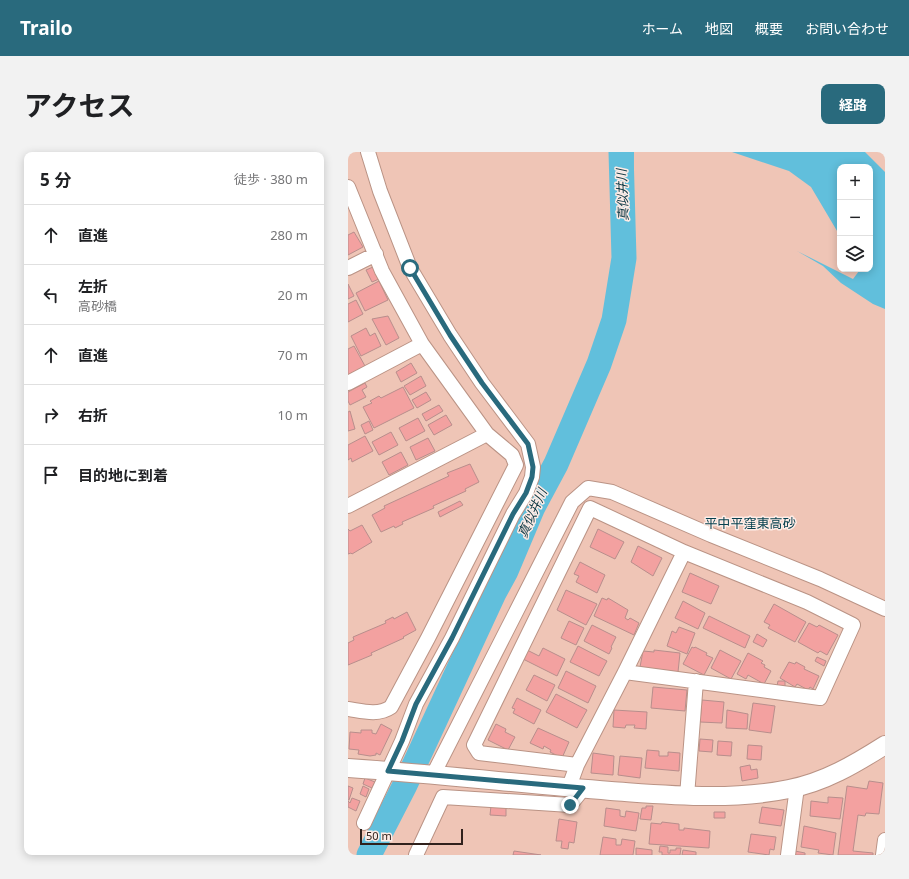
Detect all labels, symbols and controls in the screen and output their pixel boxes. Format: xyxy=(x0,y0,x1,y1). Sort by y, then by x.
text: Trailo xyxy=(20,15,73,41)
text: ホーム xyxy=(641,19,683,38)
text: 地図 xyxy=(705,19,733,38)
text: 概要 xyxy=(755,19,783,38)
text: お問い合わせ xyxy=(805,19,889,38)
button: 経路 xyxy=(821,84,885,124)
text: アクセス xyxy=(24,86,135,124)
map controls xyxy=(837,164,873,272)
button: + xyxy=(837,164,873,200)
water label: 真似井川 xyxy=(612,167,632,221)
text: 5 分 xyxy=(40,168,71,191)
text: 徒歩 · 380 m xyxy=(234,170,308,188)
button: − xyxy=(837,200,873,236)
icon: ahead xyxy=(40,224,62,246)
text: 直進 xyxy=(78,225,108,245)
text: 280 m xyxy=(270,226,308,244)
button: layers xyxy=(837,236,873,272)
route start xyxy=(401,259,419,277)
text: 左折 xyxy=(78,276,108,296)
icon: left xyxy=(40,284,62,306)
text: 20 m xyxy=(278,286,308,304)
text: 高砂橋 xyxy=(78,297,117,315)
icon: ahead xyxy=(40,344,62,366)
text: 直進 xyxy=(78,345,108,365)
text: 70 m xyxy=(278,346,308,364)
icon: right xyxy=(40,404,62,426)
text: 右折 xyxy=(78,405,108,425)
text: 10 m xyxy=(278,406,308,424)
icon: arrive xyxy=(40,464,62,486)
text: 目的地に到着 xyxy=(78,465,168,485)
water label: 真似井川 xyxy=(513,484,552,540)
district label: 平中平窪東高砂 xyxy=(704,514,796,532)
route end xyxy=(561,796,579,814)
scale bar xyxy=(360,827,463,846)
text: 50 m xyxy=(366,828,392,843)

